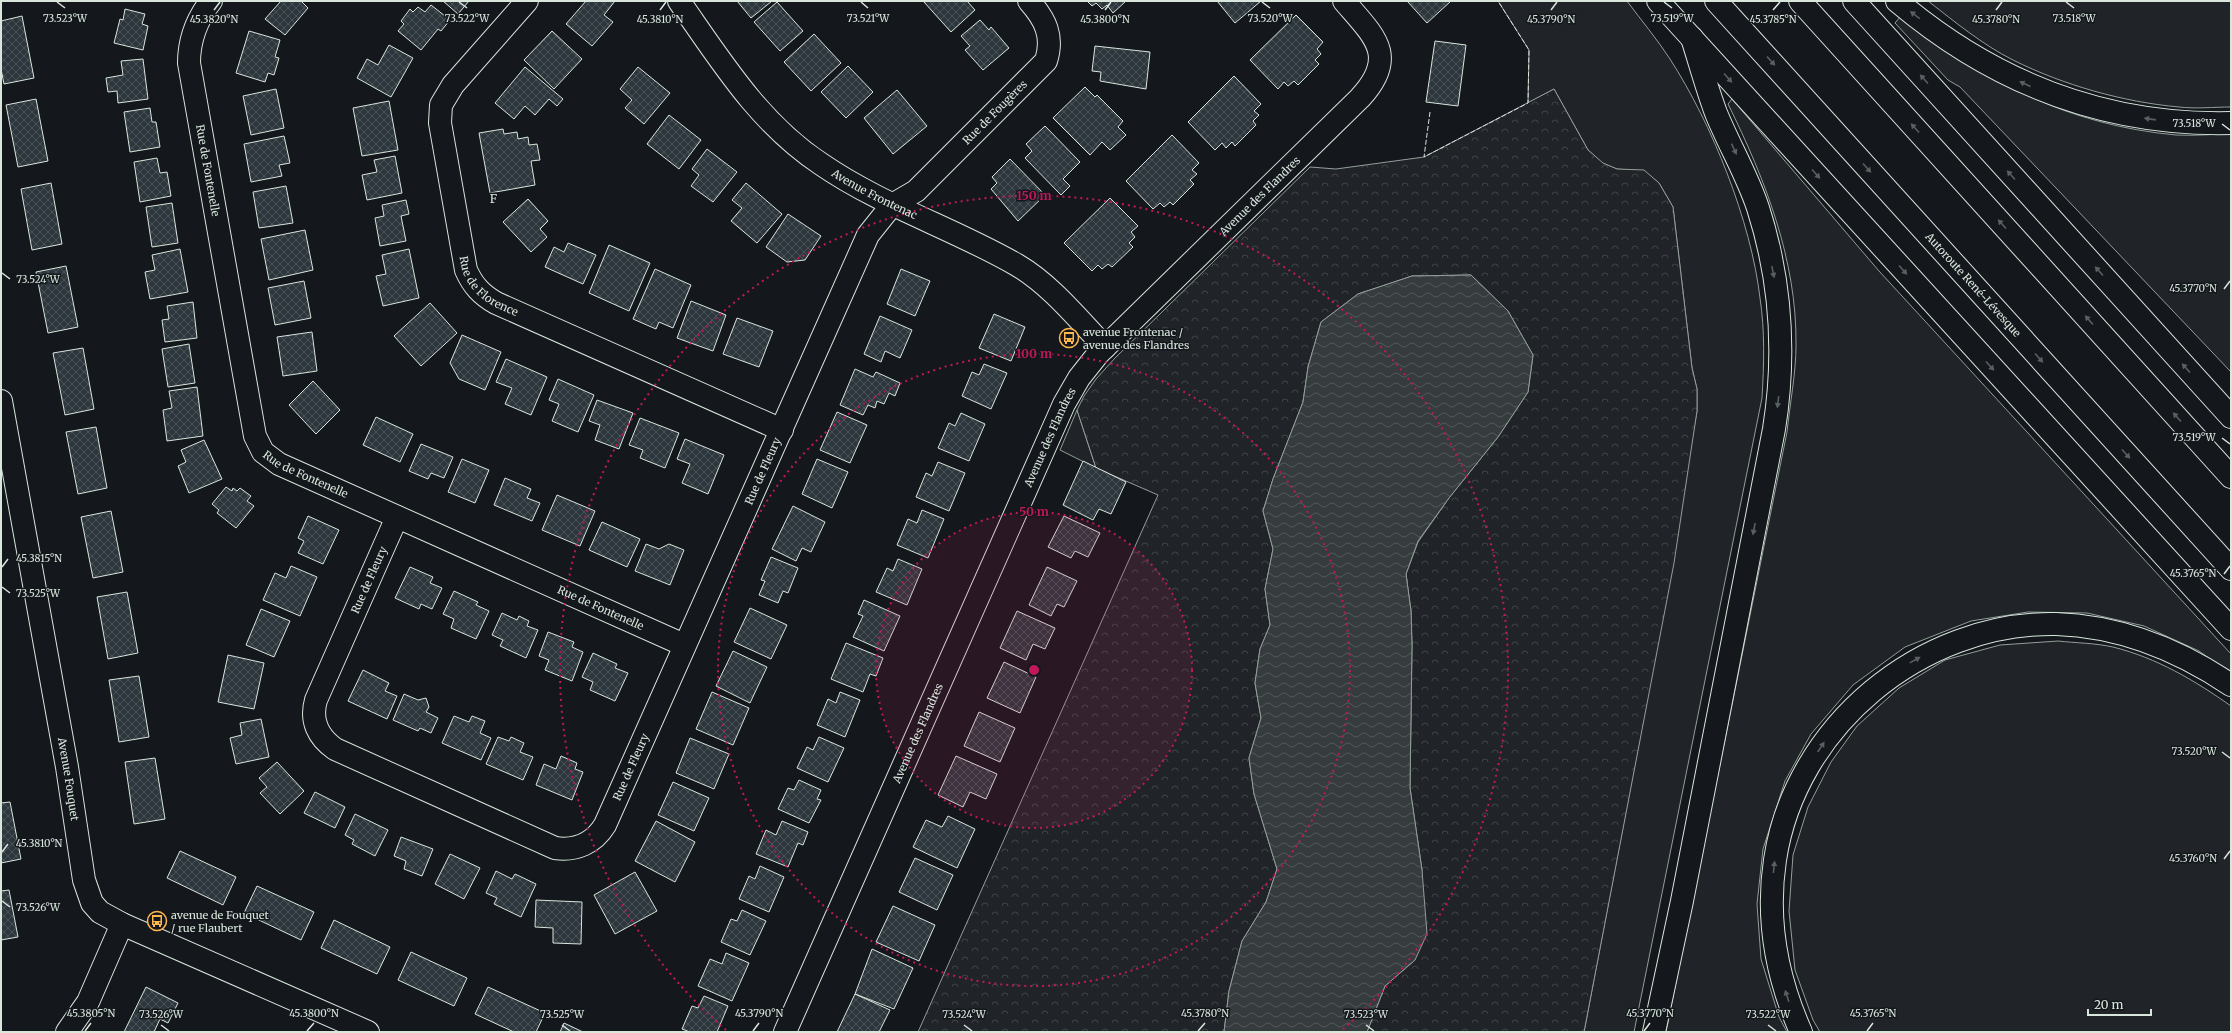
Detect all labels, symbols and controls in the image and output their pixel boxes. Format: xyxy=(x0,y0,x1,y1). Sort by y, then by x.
one-way arrow xyxy=(1910,11,1921,20)
text: 73.523°W xyxy=(43,12,88,25)
text: 73.522°W xyxy=(445,12,490,25)
text: 73.521°W xyxy=(847,12,890,25)
text: 73.520°W xyxy=(1247,12,1294,25)
text: 73.519°W xyxy=(1651,12,1695,25)
text: 73.518°W xyxy=(2052,12,2097,25)
text: 45.3820°N xyxy=(190,13,238,26)
text: 45.3810°N xyxy=(637,13,684,26)
text: 45.3800°N xyxy=(1080,13,1130,26)
text: 45.3790°N xyxy=(1527,13,1575,26)
text: 45.3785°N xyxy=(1750,13,1797,26)
text: 45.3780°N xyxy=(1972,13,2020,26)
one-way arrow xyxy=(1766,56,1775,66)
one-way arrow xyxy=(1723,73,1732,82)
one-way arrow xyxy=(1919,74,1929,84)
street label: Rue de Fougères xyxy=(960,77,1030,147)
one-way arrow xyxy=(2020,81,2031,87)
one-way arrow xyxy=(2144,116,2156,122)
text: 73.518°W xyxy=(2172,117,2217,130)
street label: Rue de Fontenelle xyxy=(193,123,223,218)
one-way arrow xyxy=(1910,123,1919,133)
one-way arrow xyxy=(1731,143,1737,155)
street label: Avenue des Flandres xyxy=(1216,153,1303,239)
one-way arrow xyxy=(1862,163,1872,173)
street label: Avenue Frontenac xyxy=(828,165,920,222)
one-way arrow xyxy=(1811,168,1820,179)
one-way arrow xyxy=(2006,170,2016,180)
text: 150 m xyxy=(1017,188,1052,203)
district label: F xyxy=(490,191,498,206)
one-way arrow xyxy=(1998,219,2007,229)
street label: Autoroute René-Lévesque xyxy=(1922,229,2024,340)
street label: Rue de Florence xyxy=(457,255,521,319)
one-way arrow xyxy=(1898,265,1908,275)
one-way arrow xyxy=(1771,266,1777,278)
one-way arrow xyxy=(2094,266,2103,276)
text: 73.524°W xyxy=(16,273,61,286)
text: 45.3770°N xyxy=(2169,282,2217,295)
one-way arrow xyxy=(2085,315,2094,326)
place label: avenue Frontenac / avenue des Flandres xyxy=(1083,325,1189,352)
bus stop icon: avenue Frontenac / avenue des Flandres xyxy=(1058,327,1080,349)
text: 100 m xyxy=(1016,346,1052,361)
one-way arrow xyxy=(2034,353,2044,363)
one-way arrow xyxy=(1985,362,1994,371)
one-way arrow xyxy=(2182,363,2191,372)
street label: Avenue des Flandres xyxy=(1021,385,1079,490)
one-way arrow xyxy=(1775,396,1781,408)
one-way arrow xyxy=(2172,412,2181,422)
text: 73.519°W xyxy=(2173,431,2217,444)
street label: Rue de Fleury xyxy=(742,435,784,507)
street label: Rue de Fontenelle xyxy=(260,447,350,501)
one-way arrow xyxy=(2122,449,2131,459)
text: 50 m xyxy=(1019,504,1049,519)
one-way arrow xyxy=(1751,523,1757,535)
street label: Rue de Fleury xyxy=(348,544,390,616)
text: 45.3815°N xyxy=(16,552,62,565)
text: 45.3765°N xyxy=(2170,567,2217,580)
street label: Rue de Fontenelle xyxy=(555,582,646,633)
text: 73.525°W xyxy=(16,587,61,600)
one-way arrow xyxy=(1910,657,1921,664)
centre of rings xyxy=(1027,663,1041,677)
street label: Avenue des Flandres xyxy=(889,681,946,786)
street label: Rue de Fleury xyxy=(610,731,652,803)
street label: Avenue Fouquet xyxy=(55,735,82,822)
one-way arrow xyxy=(1817,742,1824,753)
text: 73.520°W xyxy=(2171,745,2218,758)
text: 45.3810°N xyxy=(16,837,63,850)
text: 45.3760°N xyxy=(2169,852,2217,865)
one-way arrow xyxy=(1771,861,1777,874)
text: 73.526°W xyxy=(16,901,61,914)
place label: avenue de Fouquet / rue Flaubert xyxy=(171,908,270,935)
bus stop icon: avenue de Fouquet / rue Flaubert xyxy=(146,910,168,932)
one-way arrow xyxy=(1784,989,1790,1001)
scale bar xyxy=(2088,991,2151,1017)
text: 20 m xyxy=(2094,997,2123,1012)
text: 45.3805°N xyxy=(67,1007,115,1020)
text: 45.3800°N xyxy=(289,1007,339,1020)
text: 45.3790°N xyxy=(735,1007,783,1020)
text: 45.3780°N xyxy=(1181,1007,1229,1020)
text: 45.3770°N xyxy=(1626,1007,1674,1020)
text: 45.3765°N xyxy=(1850,1007,1897,1020)
text: 73.526°W xyxy=(139,1008,184,1021)
text: 73.525°W xyxy=(540,1008,585,1021)
text: 73.524°W xyxy=(942,1008,987,1021)
text: 73.523°W xyxy=(1344,1008,1389,1021)
text: 73.522°W xyxy=(1746,1008,1791,1021)

